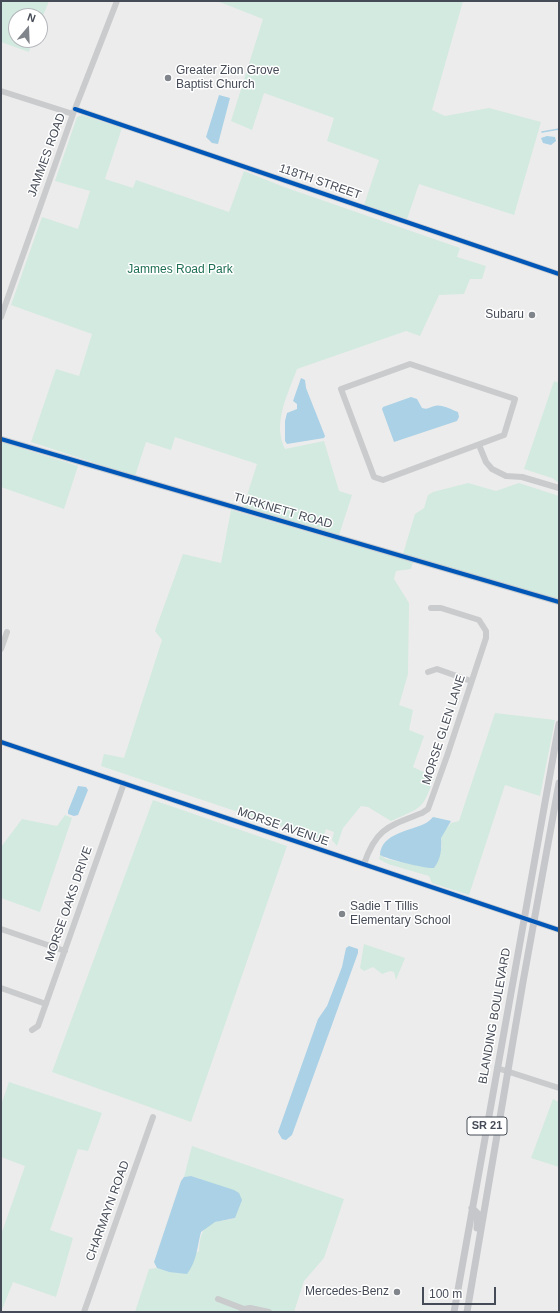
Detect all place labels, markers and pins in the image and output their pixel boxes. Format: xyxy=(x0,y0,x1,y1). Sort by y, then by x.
place label: Greater Zion Grove Baptist Church xyxy=(176,64,279,92)
marker: Greater Zion Grove Baptist Church xyxy=(163,73,173,83)
place label: Subaru xyxy=(485,308,524,322)
marker: Subaru xyxy=(527,310,537,320)
place label: Sadie T Tillis Elementary School xyxy=(350,900,451,928)
marker: Sadie T Tillis Elementary School xyxy=(337,909,347,919)
place label: Mercedes-Benz xyxy=(305,1285,389,1299)
marker: Mercedes-Benz xyxy=(392,1287,402,1297)

